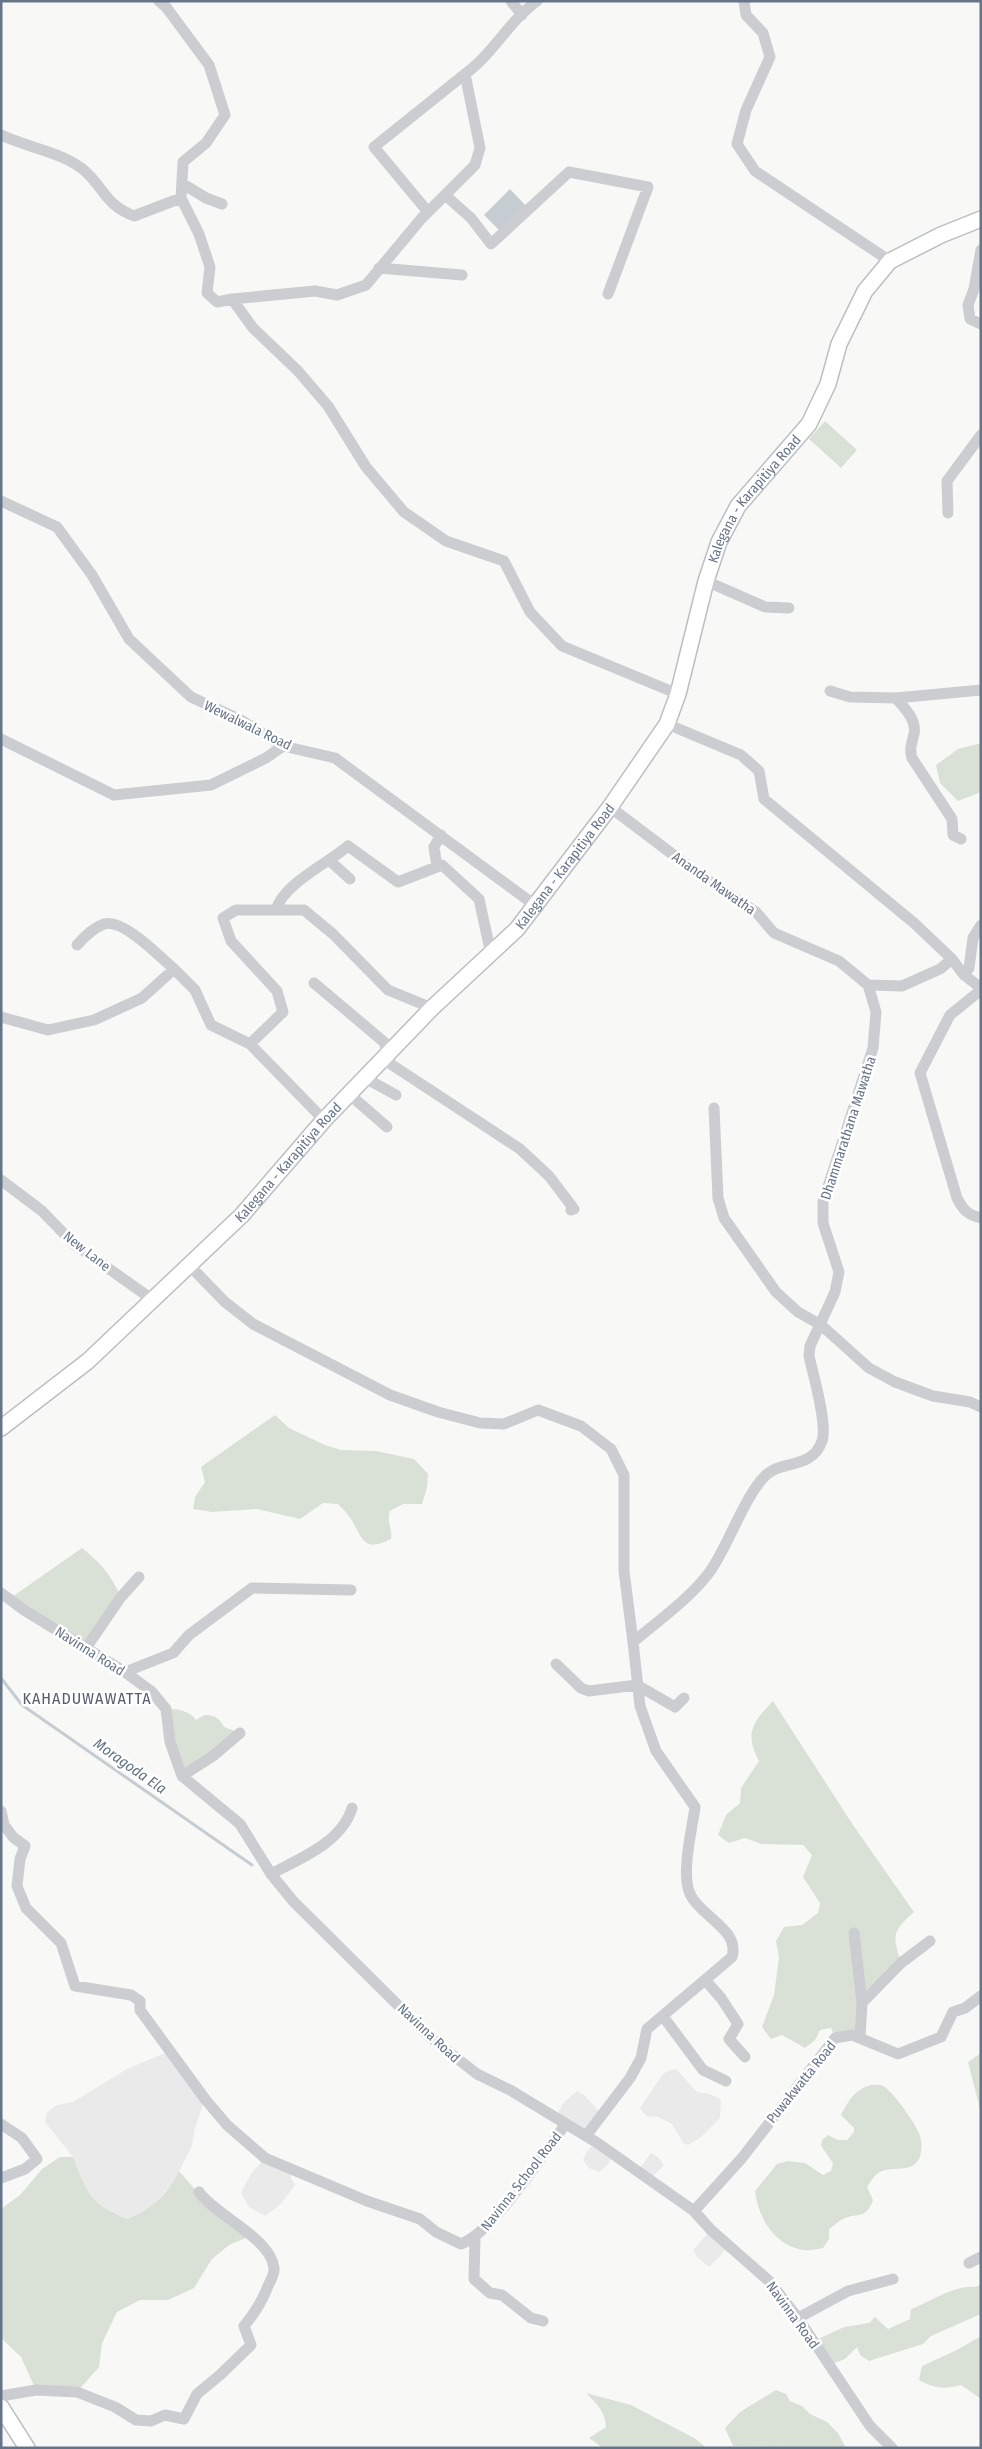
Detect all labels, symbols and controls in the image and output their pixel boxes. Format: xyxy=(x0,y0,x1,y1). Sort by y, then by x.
street label: Kalegana - Karapitiya Road xyxy=(705,432,805,565)
street label: Wewalwala Road xyxy=(201,697,294,754)
street label: Kalegana - Karapitiya Road xyxy=(512,800,619,933)
street label: Ananda Mawatha xyxy=(669,848,759,919)
street label: Dhammarathana Mawatha xyxy=(817,1054,880,1202)
street label: Kalegana - Karapitiya Road xyxy=(231,1099,345,1226)
street label: New Lane xyxy=(60,1228,114,1275)
street label: Navinna Road xyxy=(52,1623,128,1680)
district label: KAHADUWAWATTA xyxy=(22,1689,152,1708)
water label: Moragoda Ela xyxy=(90,1734,170,1798)
street label: Navinna Road xyxy=(394,2000,463,2066)
street label: Puwakwatta Road xyxy=(763,2038,840,2127)
street label: Navinna School Road xyxy=(477,2128,565,2234)
street label: Navinna Road xyxy=(763,2278,823,2352)

